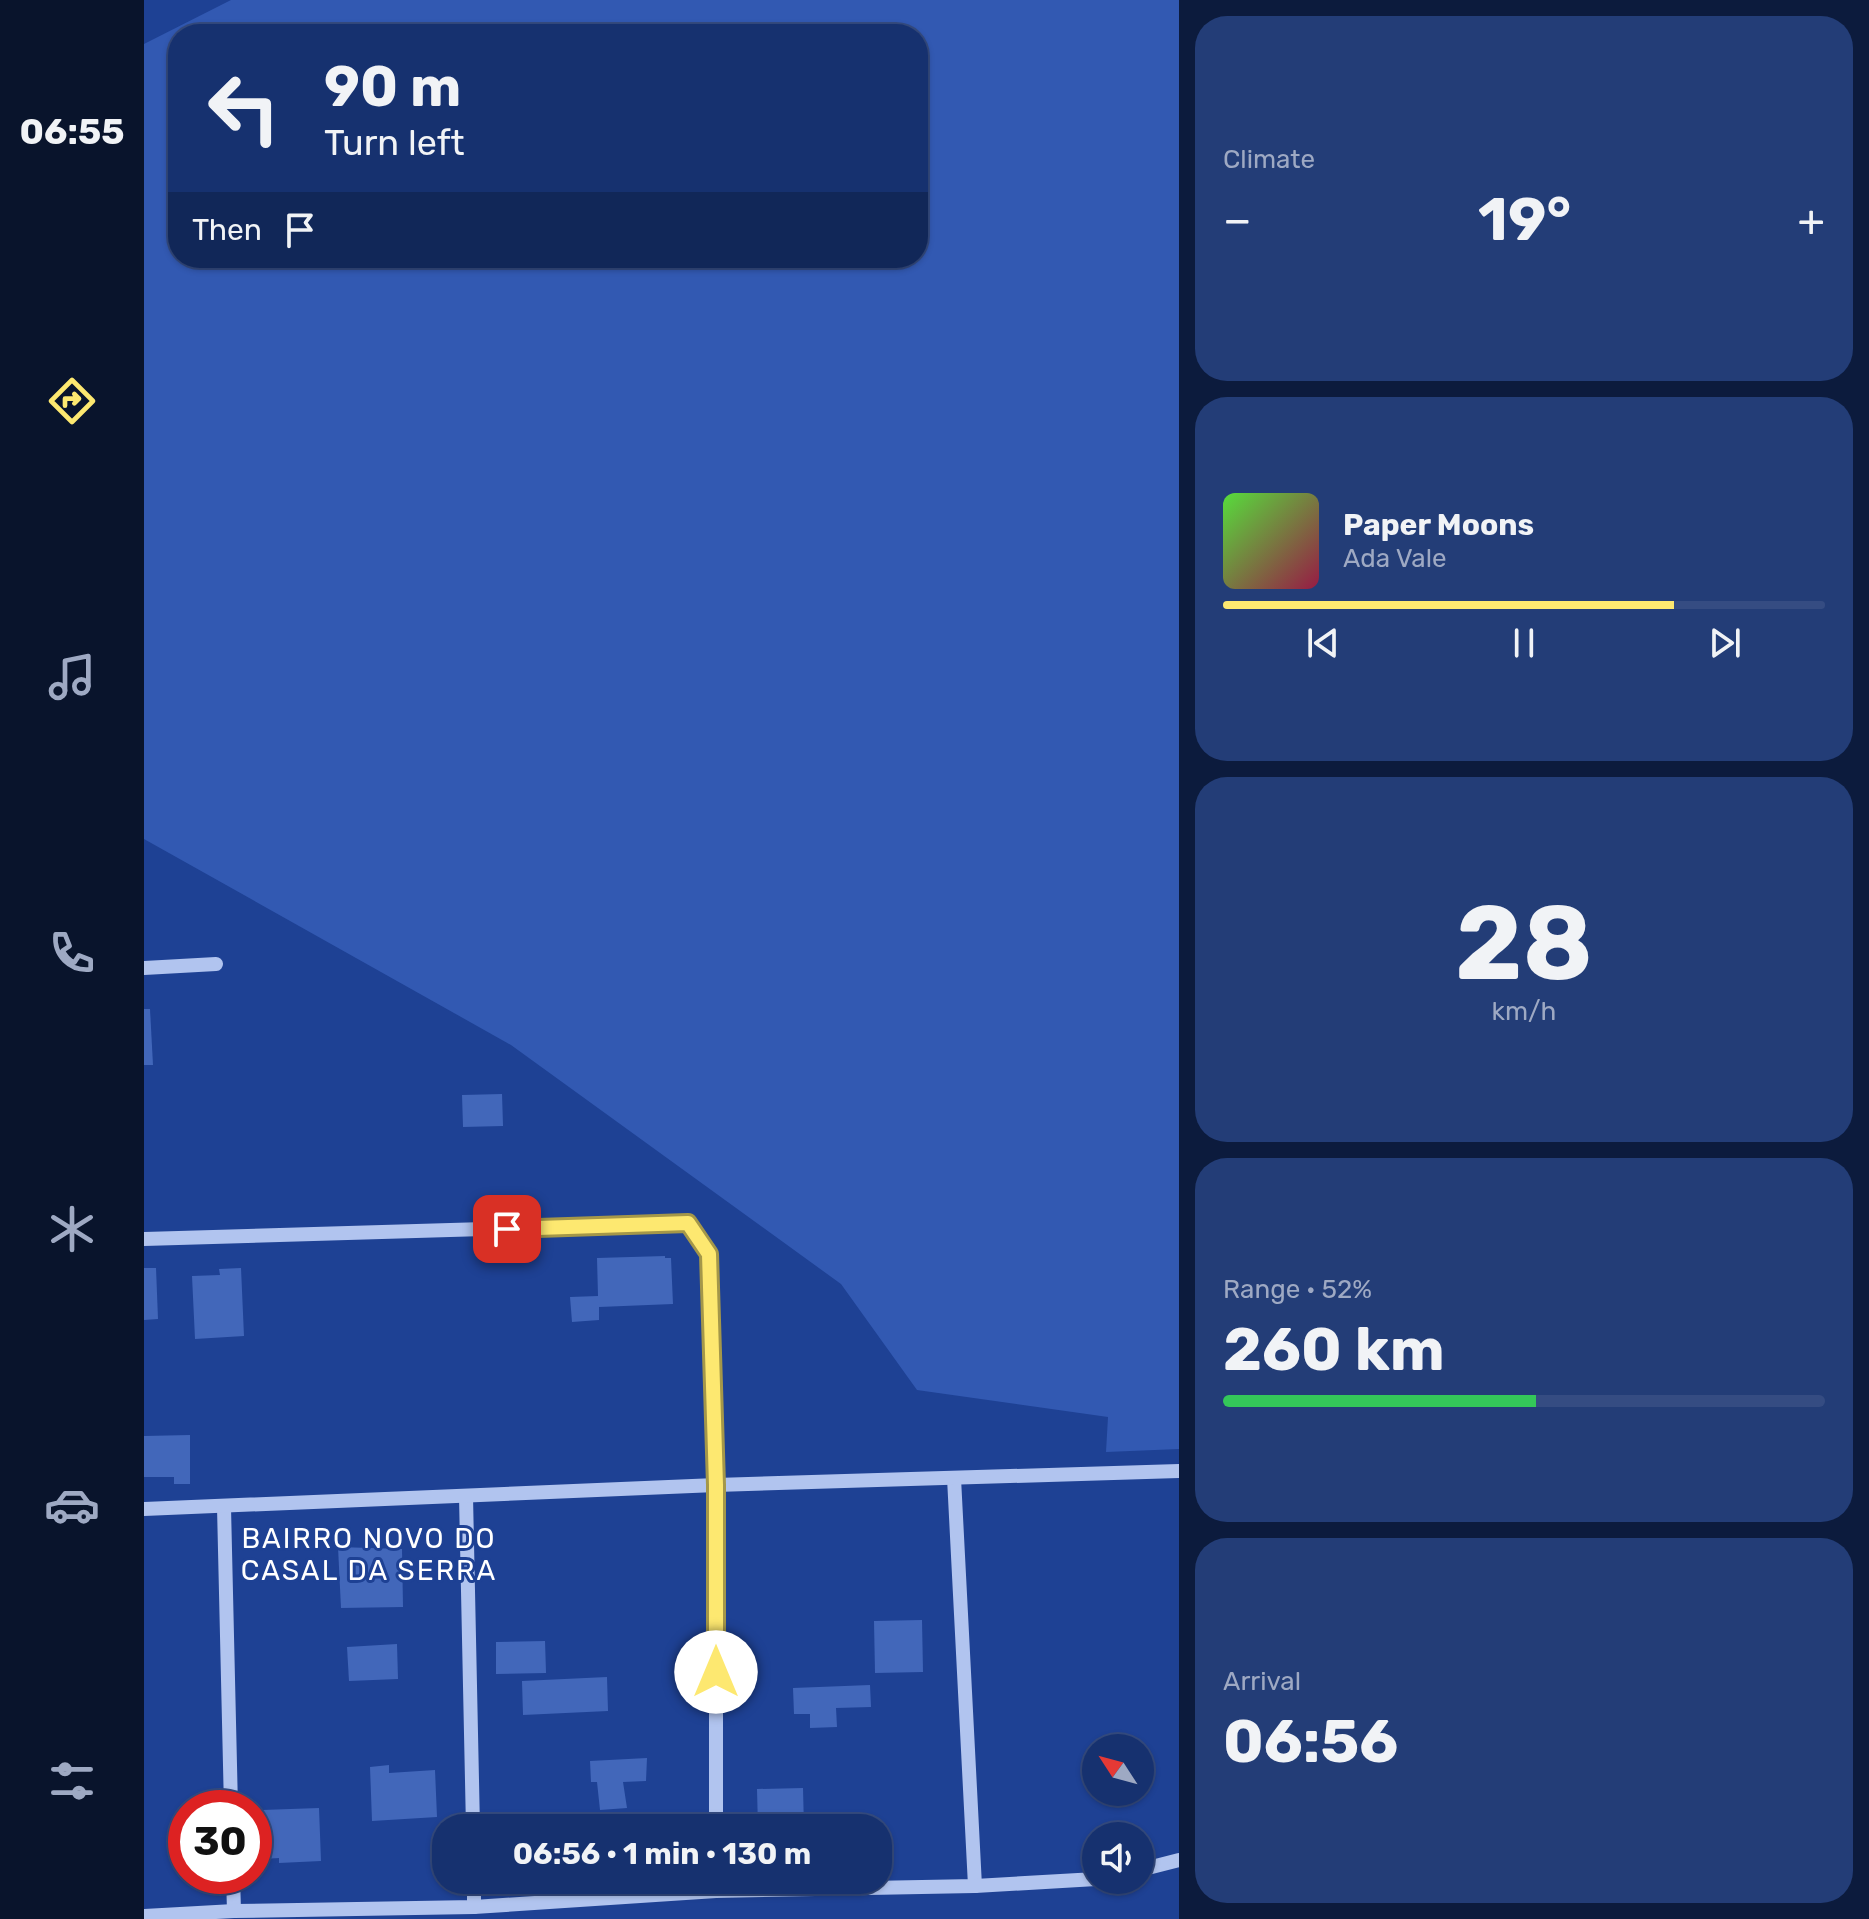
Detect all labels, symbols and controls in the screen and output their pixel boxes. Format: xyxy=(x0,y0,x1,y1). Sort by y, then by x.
text: 90 m xyxy=(324,54,461,120)
icon: left xyxy=(192,56,296,160)
text: 06:55 xyxy=(20,110,124,153)
text: Turn left xyxy=(324,121,465,164)
text: Climate xyxy=(1223,144,1315,175)
text: 19° xyxy=(1478,184,1571,255)
text: − xyxy=(1223,194,1252,246)
text: + xyxy=(1798,194,1825,246)
icon: arrive xyxy=(278,208,322,252)
text: Then xyxy=(192,212,262,248)
icon: directions xyxy=(44,373,100,429)
text: Paper Moons xyxy=(1343,507,1534,543)
text: Ada Vale xyxy=(1343,543,1447,574)
icon: previous xyxy=(1301,621,1345,665)
icon: pause xyxy=(1502,621,1546,665)
icon: next xyxy=(1703,621,1747,665)
icon: music xyxy=(44,649,100,705)
text: 28 xyxy=(1455,882,1593,1005)
icon: phone xyxy=(44,925,100,981)
text: km/h xyxy=(1492,996,1556,1027)
pin xyxy=(473,1195,541,1263)
icon: climate xyxy=(44,1201,100,1257)
icon: arrive xyxy=(485,1207,529,1251)
text: Range · 52% xyxy=(1223,1274,1372,1305)
text: 260 km xyxy=(1223,1314,1445,1385)
icon: car xyxy=(44,1477,100,1533)
district label: BAIRRO NOVO DO CASAL DA SERRA xyxy=(241,1522,497,1587)
position arrow xyxy=(674,1630,758,1714)
text: Arrival xyxy=(1223,1666,1301,1697)
text: 06:56 xyxy=(1223,1706,1398,1777)
north arrow xyxy=(1082,1734,1154,1806)
map controls xyxy=(1082,1734,1154,1894)
icon: filters xyxy=(44,1753,100,1809)
speed limit sign: 30 xyxy=(168,1790,272,1894)
button: sound xyxy=(1082,1822,1154,1894)
text: 06:56 · 1 min · 130 m xyxy=(513,1836,811,1872)

